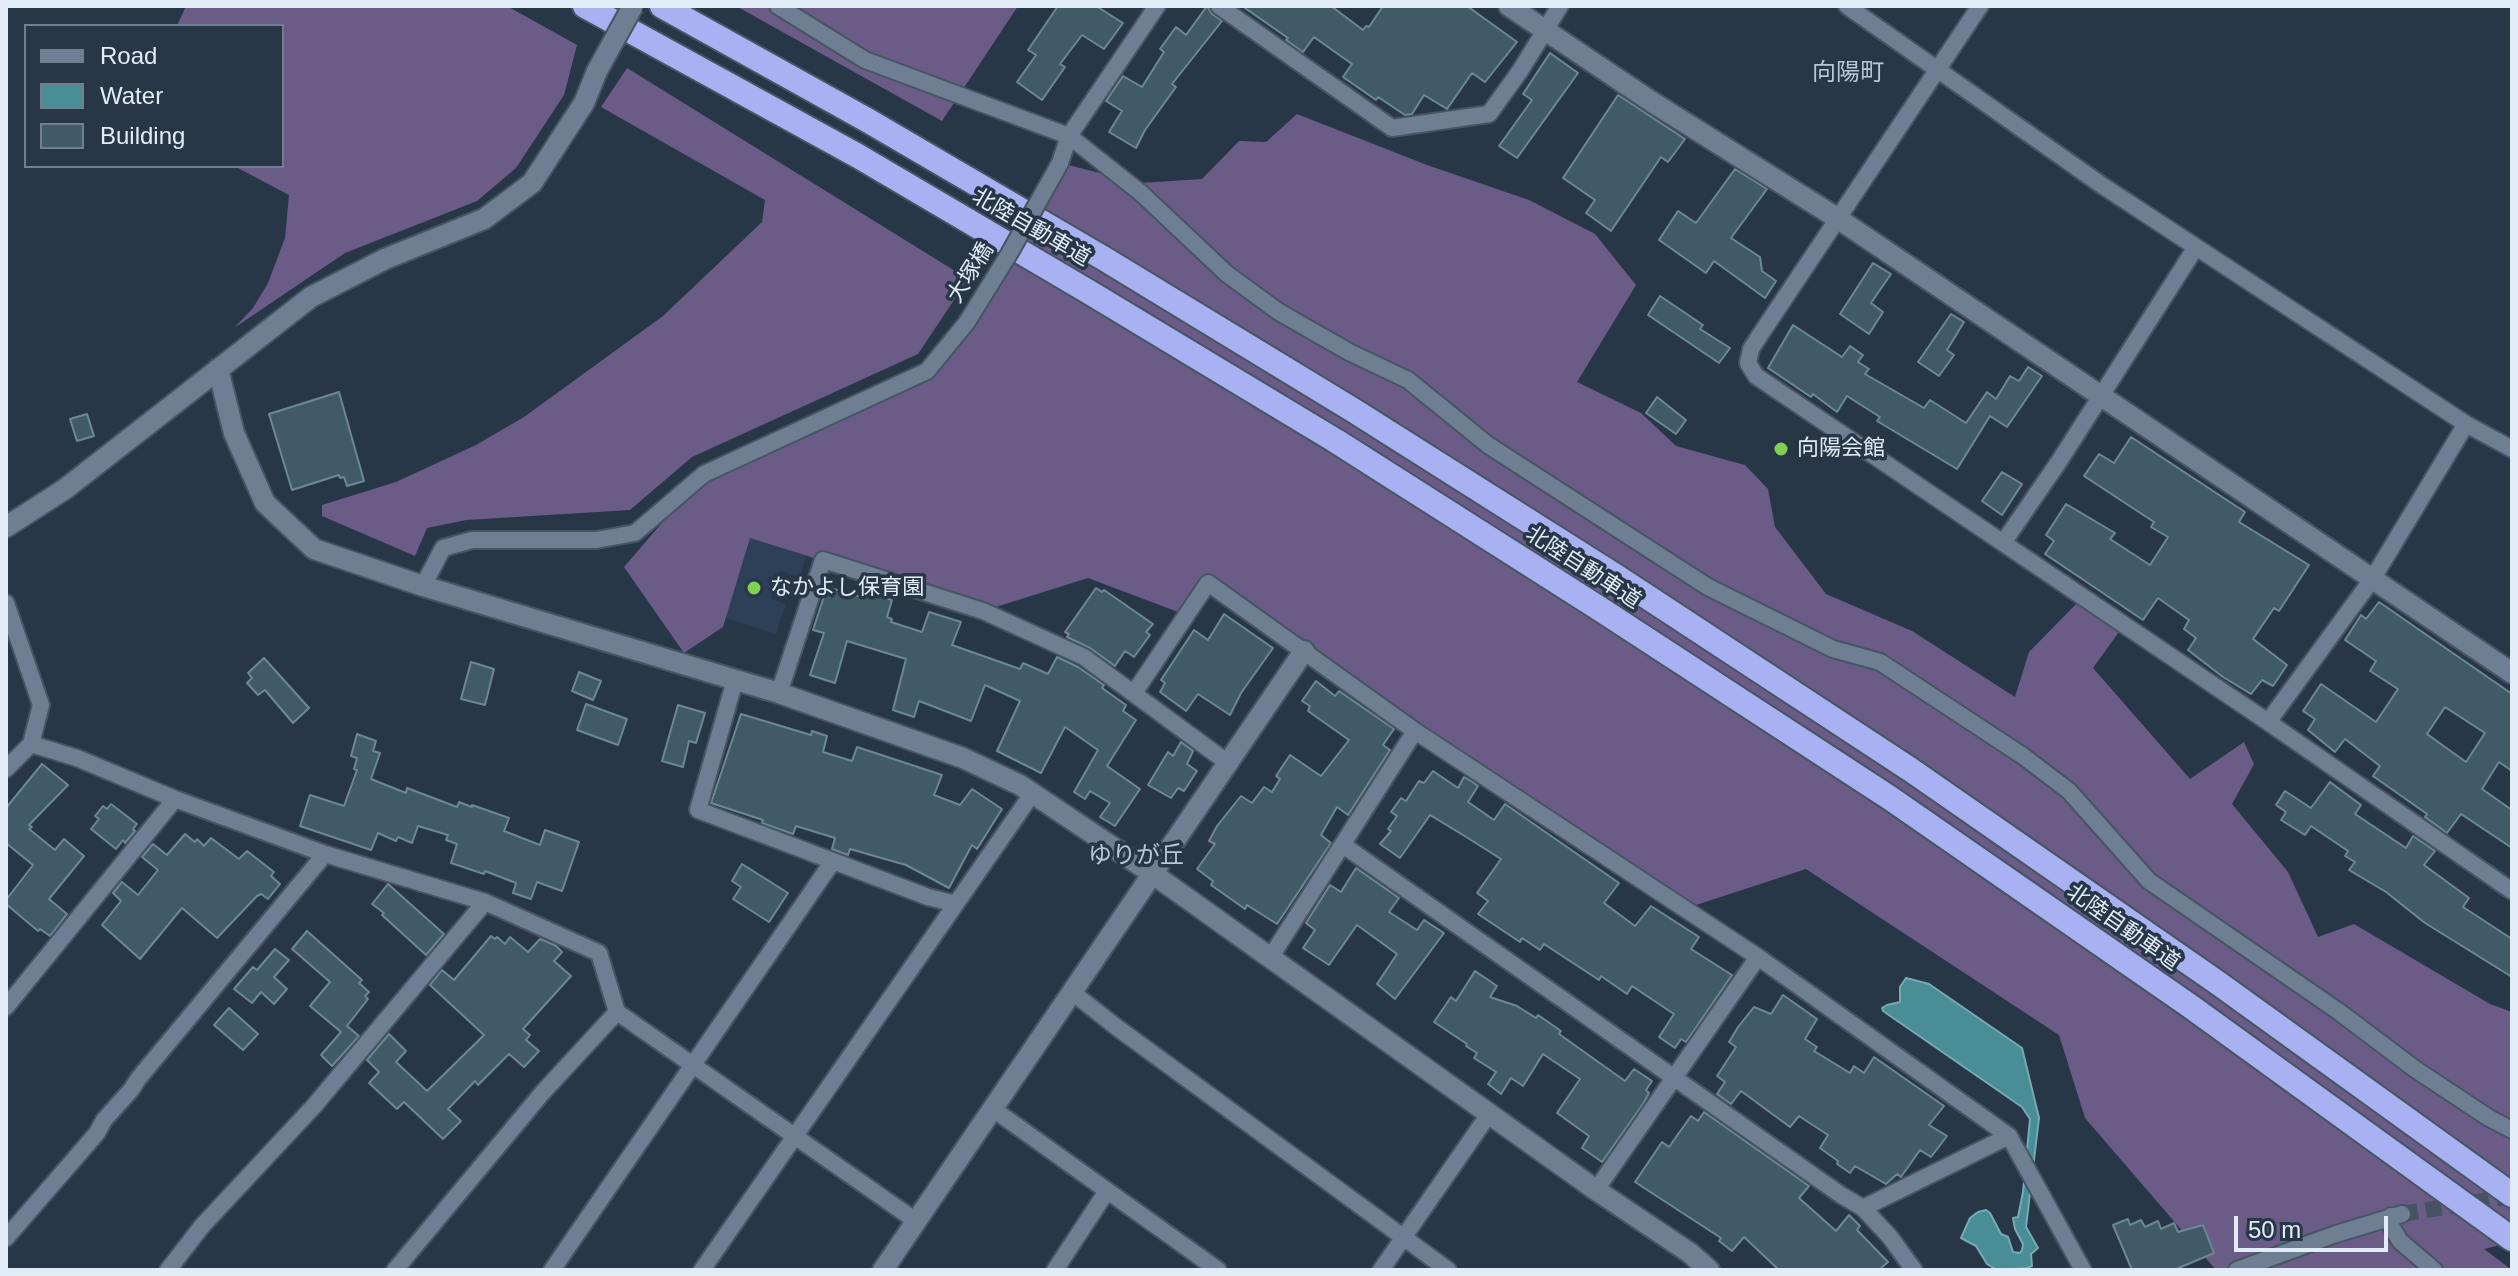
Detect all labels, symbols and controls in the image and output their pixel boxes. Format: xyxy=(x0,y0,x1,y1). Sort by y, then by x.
legend xyxy=(24,24,284,168)
text: Road xyxy=(100,42,157,69)
district label: 向陽町 xyxy=(1812,59,1884,87)
text: Water xyxy=(100,82,163,109)
text: Building xyxy=(100,122,185,149)
street label: 北陸自動車道 xyxy=(967,184,1095,272)
street label: 大塚橋 xyxy=(942,238,1000,308)
place label: 向陽会館 xyxy=(1797,436,1885,462)
marker: 向陽会館 xyxy=(1772,440,1790,458)
street label: 北陸自動車道 xyxy=(1520,521,1646,615)
place label: なかよし保育園 xyxy=(770,575,924,601)
marker: なかよし保育園 xyxy=(745,579,763,597)
district label: ゆりが丘 xyxy=(1088,842,1184,870)
street label: 北陸自動車道 xyxy=(2061,879,2185,977)
scale bar xyxy=(2238,1200,2392,1250)
text: 50 m xyxy=(2248,1216,2301,1243)

